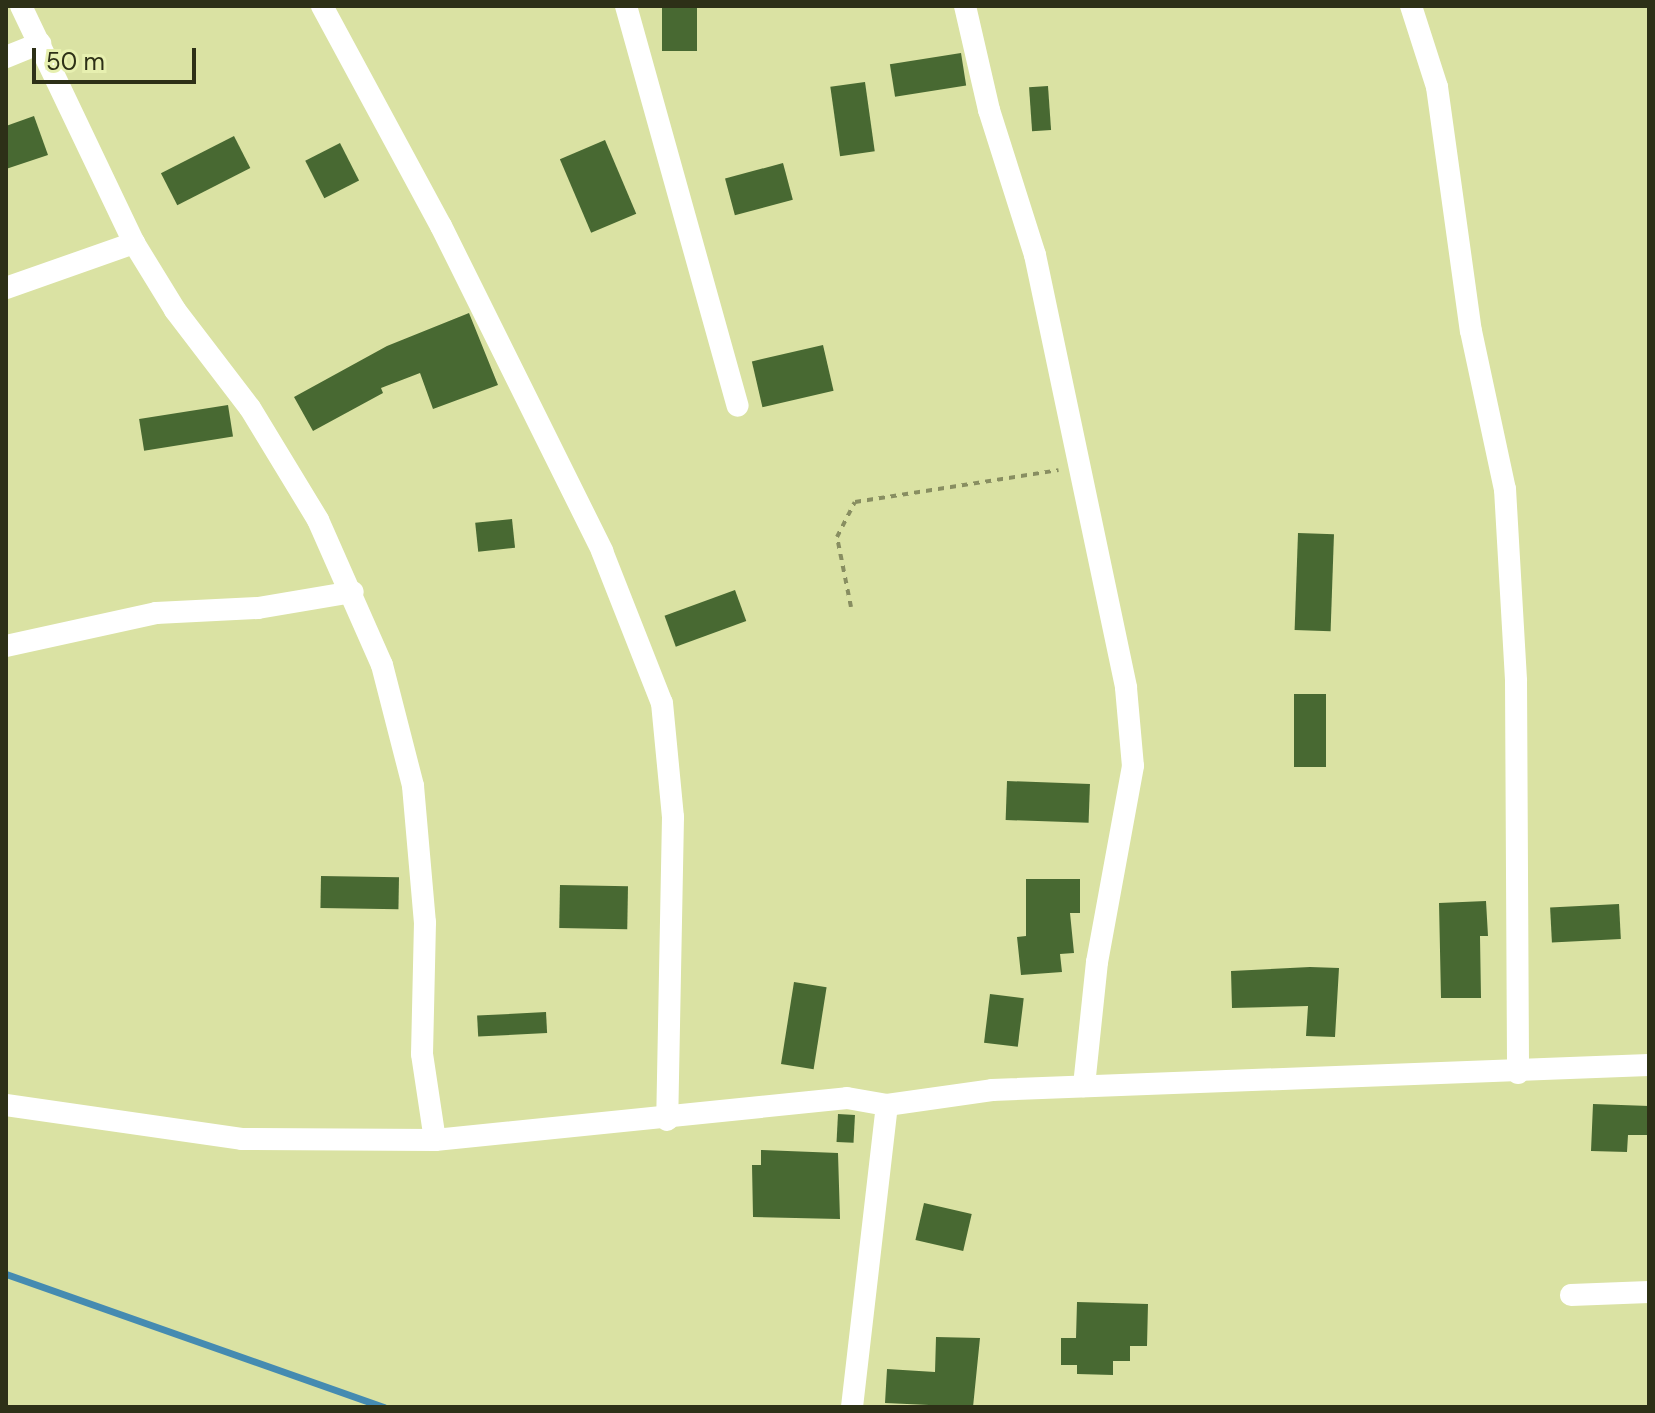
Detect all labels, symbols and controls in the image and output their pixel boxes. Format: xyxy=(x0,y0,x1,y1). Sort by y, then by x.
scale bar xyxy=(36,32,200,82)
text: 50 m xyxy=(46,46,105,77)

